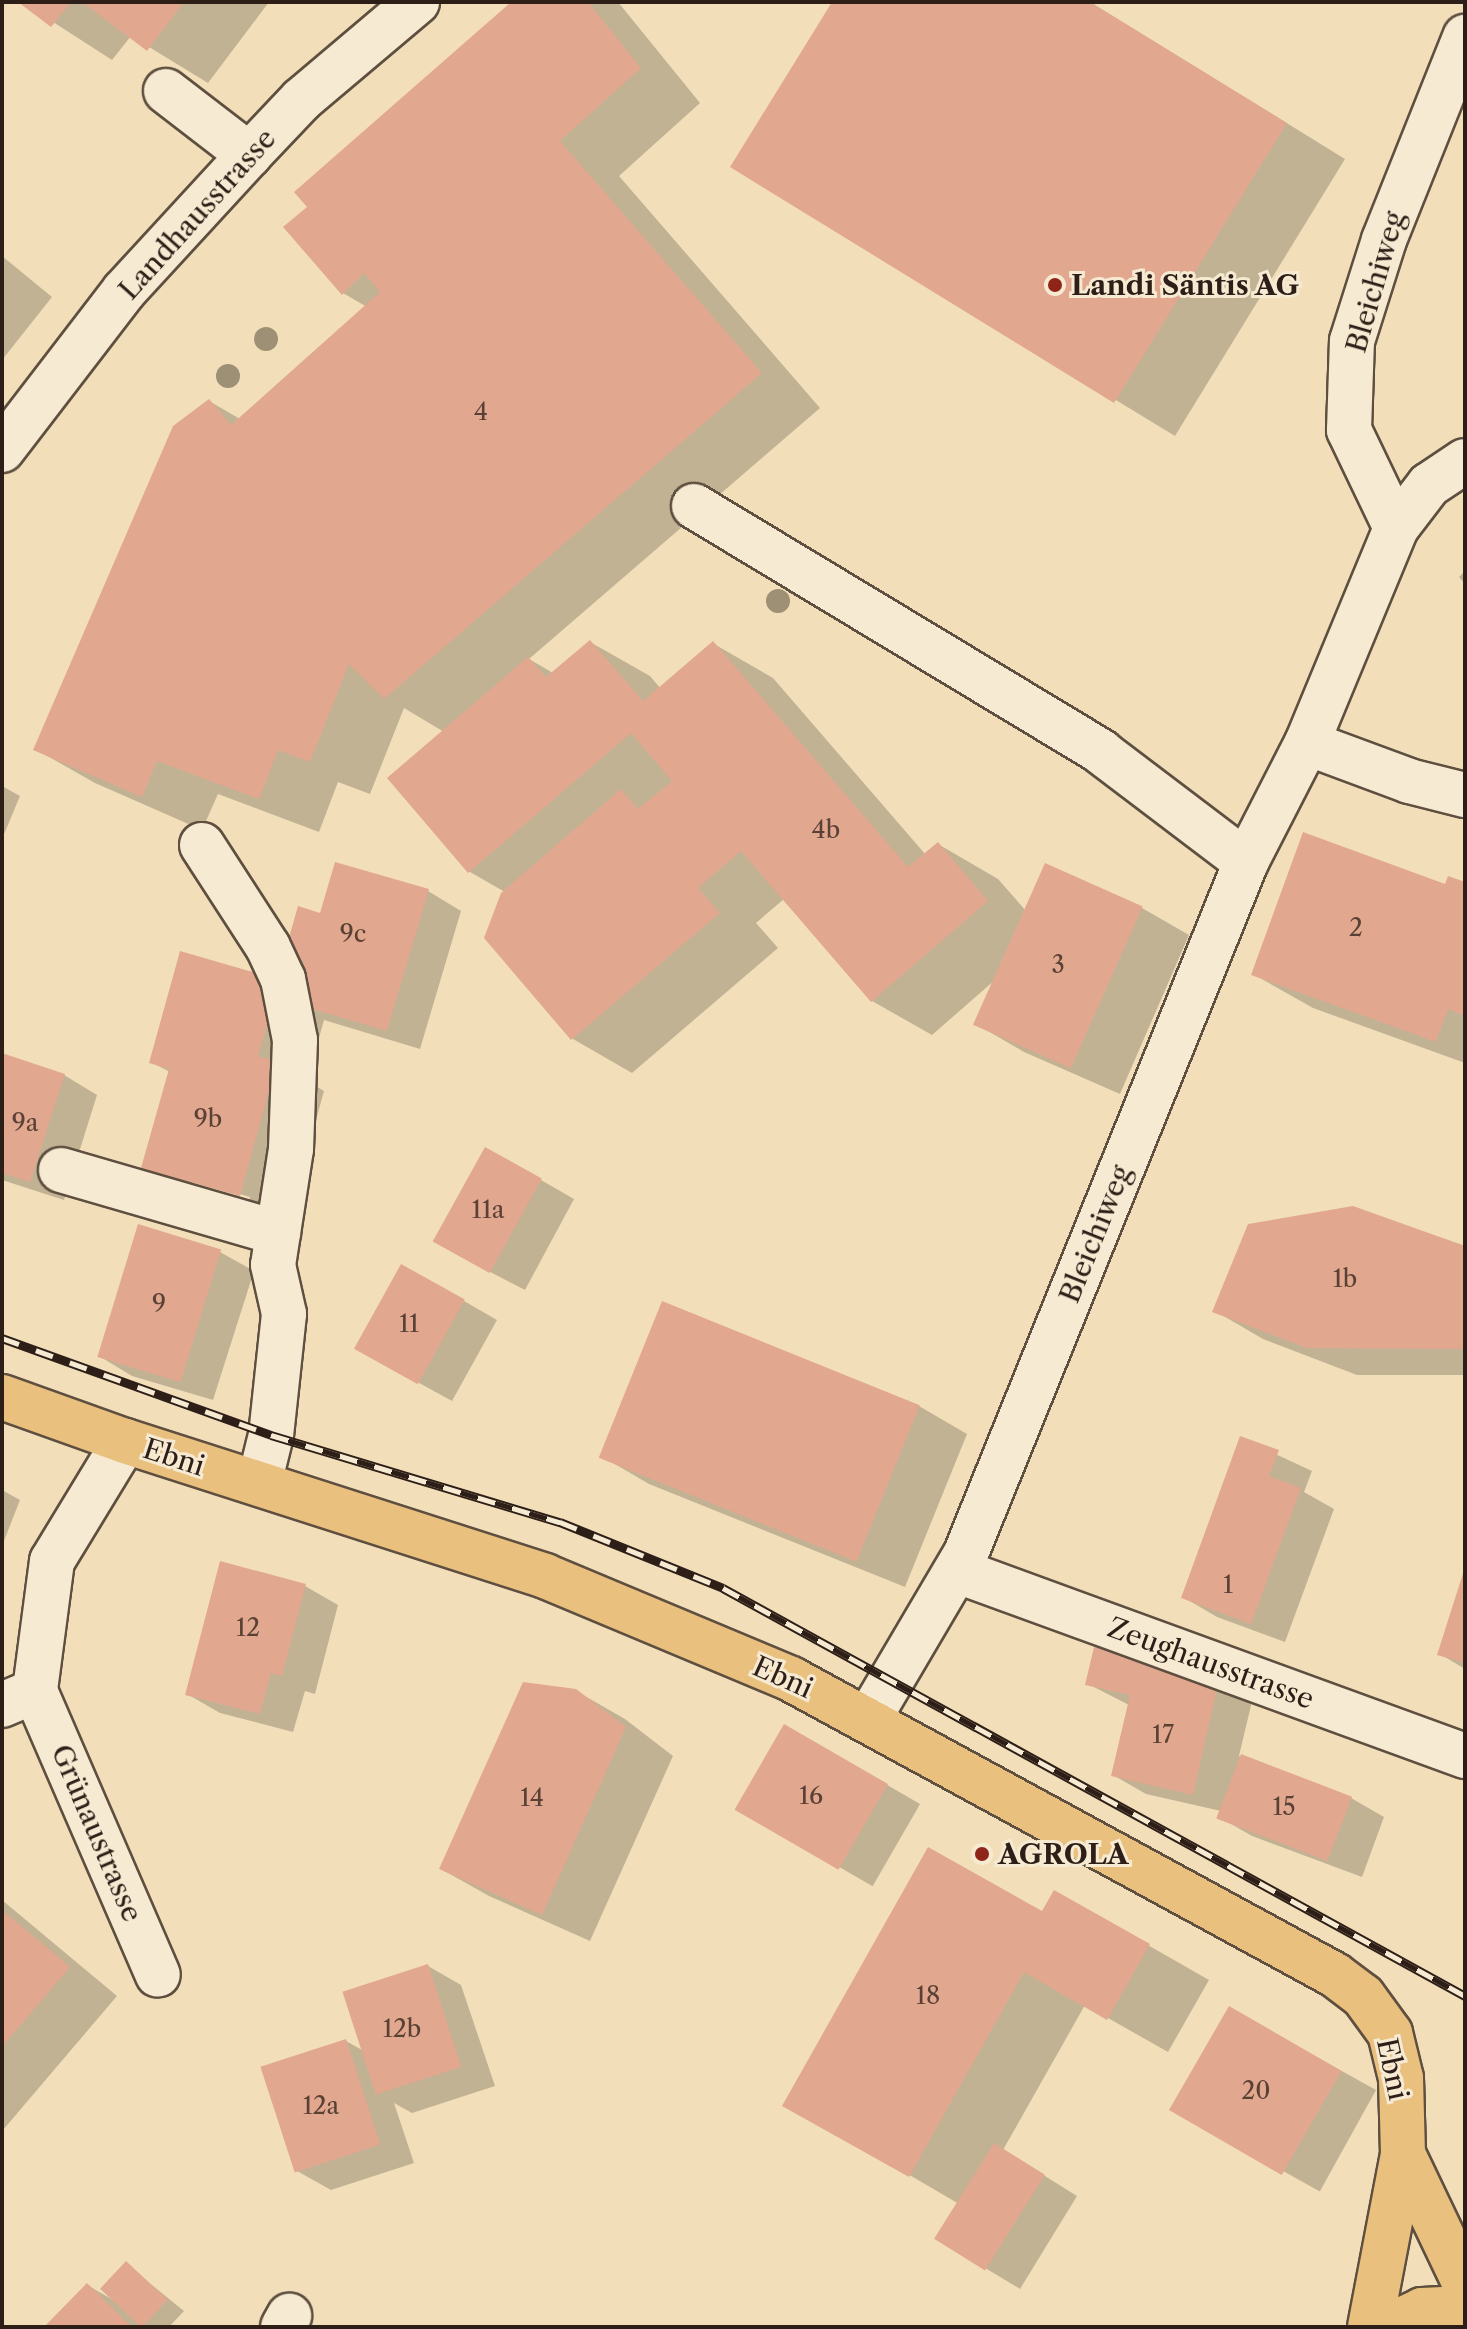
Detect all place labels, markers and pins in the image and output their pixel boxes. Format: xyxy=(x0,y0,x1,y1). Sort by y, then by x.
place label: Landi Säntis AG xyxy=(1071,268,1300,302)
marker: Landi Säntis AG xyxy=(1046,276,1064,294)
place label: AGROLA xyxy=(998,1837,1128,1871)
marker: AGROLA xyxy=(973,1845,991,1863)

